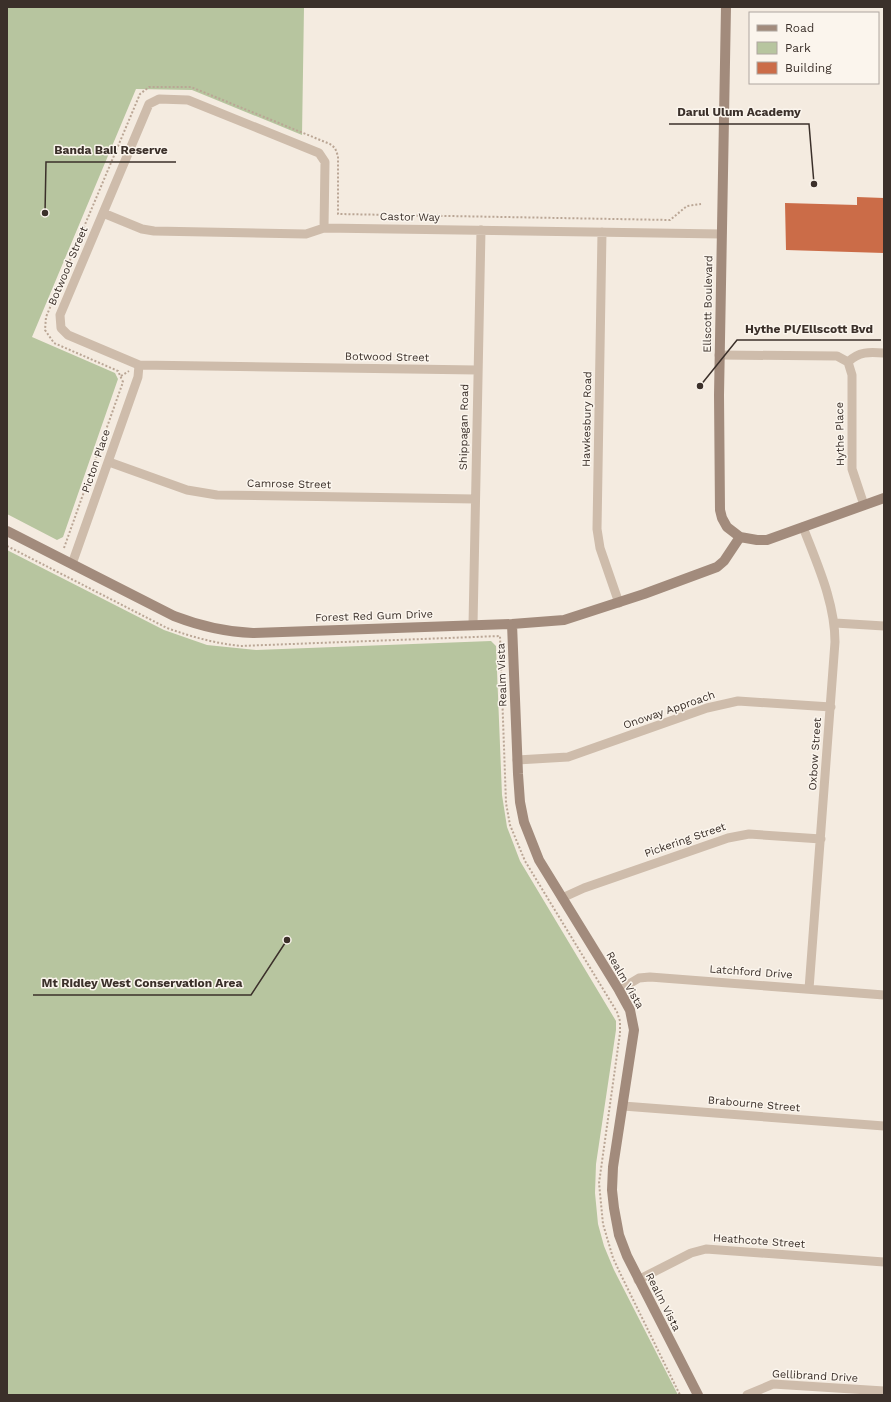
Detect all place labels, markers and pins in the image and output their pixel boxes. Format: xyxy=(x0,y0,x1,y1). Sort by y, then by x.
callout: Darul Ulum Academy xyxy=(669,100,809,124)
callout: Banda Bail Reserve xyxy=(46,138,176,162)
callout: Hythe Pl/Ellscott Bvd xyxy=(737,316,881,340)
callout: Mt Ridley West Conservation Area xyxy=(33,971,251,995)

